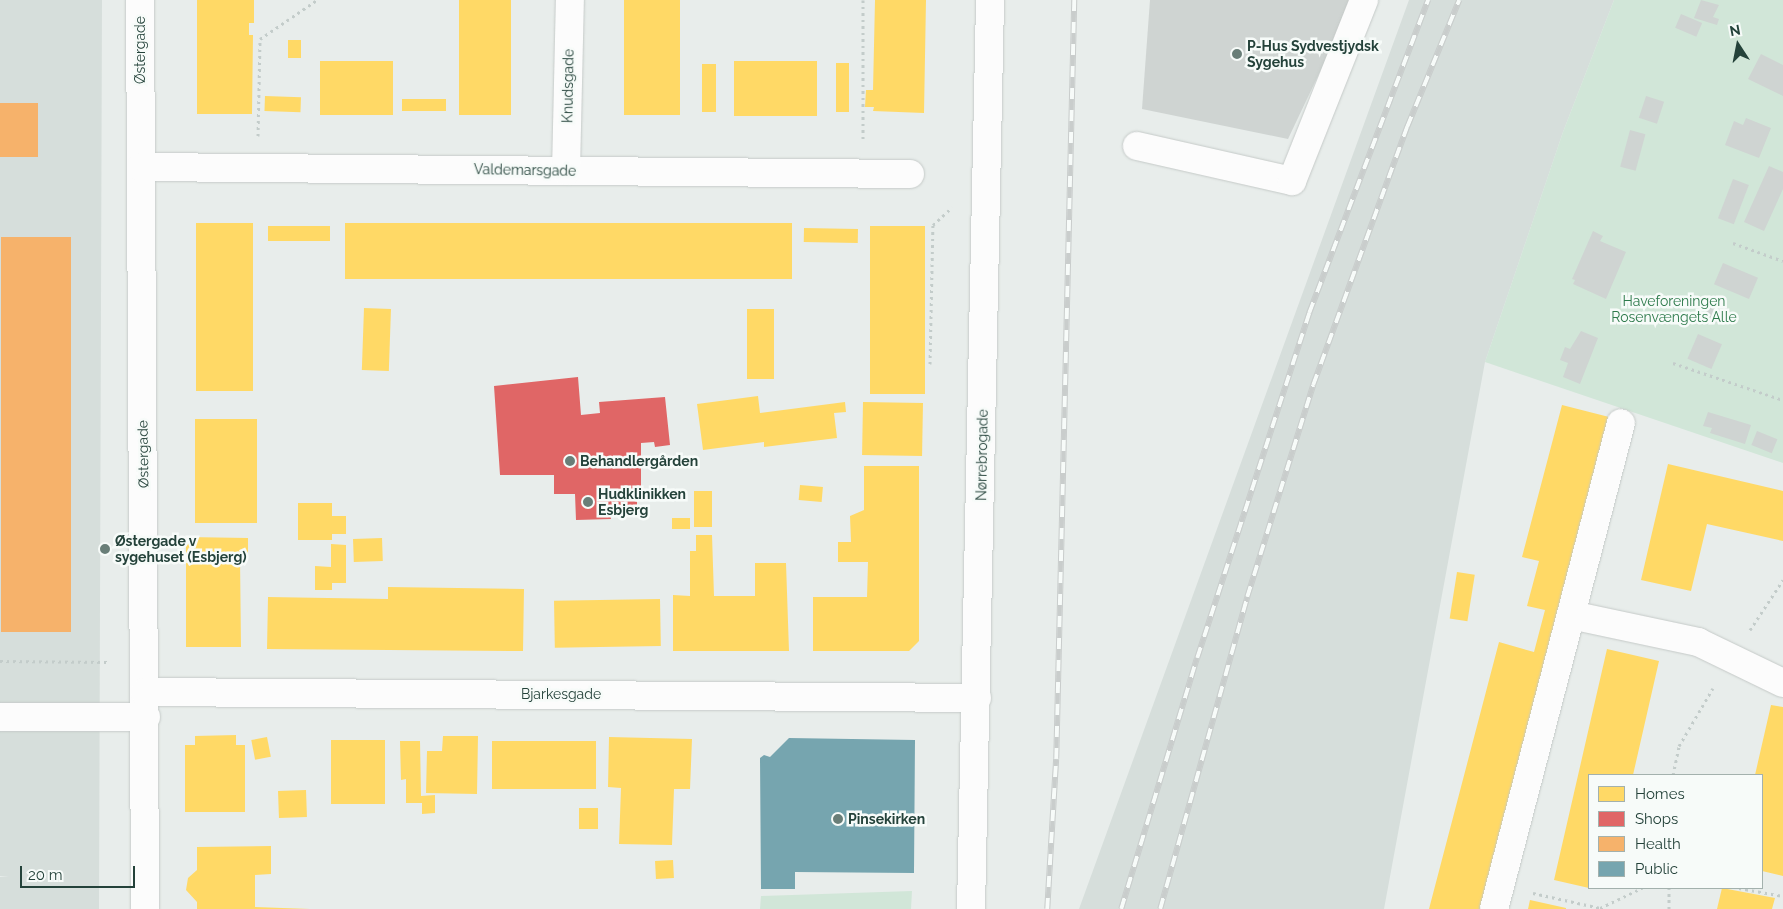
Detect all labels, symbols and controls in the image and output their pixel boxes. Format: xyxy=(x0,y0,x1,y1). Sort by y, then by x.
street label: Østergade xyxy=(132,16,148,84)
north arrow xyxy=(1713,20,1763,70)
text: N xyxy=(1728,21,1742,39)
place label: P-Hus Sydvestjydsk Sygehus xyxy=(1247,38,1379,70)
marker: P-Hus Sydvestjydsk Sygehus xyxy=(1231,48,1243,60)
street label: Knudsgade xyxy=(559,49,577,123)
street label: Valdemarsgade xyxy=(474,161,576,179)
park label: Haveforeningen Rosenvængets Alle xyxy=(1611,293,1737,326)
street label: Nørrebrogade xyxy=(973,409,991,501)
street label: Østergade xyxy=(134,420,152,488)
place label: Behandlergården xyxy=(580,453,698,469)
marker: Behandlergården xyxy=(564,455,576,467)
place label: Hudklinikken Esbjerg xyxy=(598,486,686,518)
marker: Hudklinikken Esbjerg xyxy=(582,496,594,508)
place label: Østergade v sygehuset (Esbjerg) xyxy=(115,533,247,566)
marker: Østergade v sygehuset (Esbjerg) xyxy=(99,543,111,555)
street label: Bjarkesgade xyxy=(521,686,601,702)
legend xyxy=(1588,774,1763,889)
text: Homes xyxy=(1635,785,1685,803)
text: Shops xyxy=(1635,810,1678,828)
place label: Pinsekirken xyxy=(848,811,925,827)
marker: Pinsekirken xyxy=(832,813,844,825)
text: Health xyxy=(1635,835,1681,853)
scale bar xyxy=(22,856,138,888)
text: Public xyxy=(1635,860,1678,878)
text: 20 m xyxy=(28,866,63,884)

